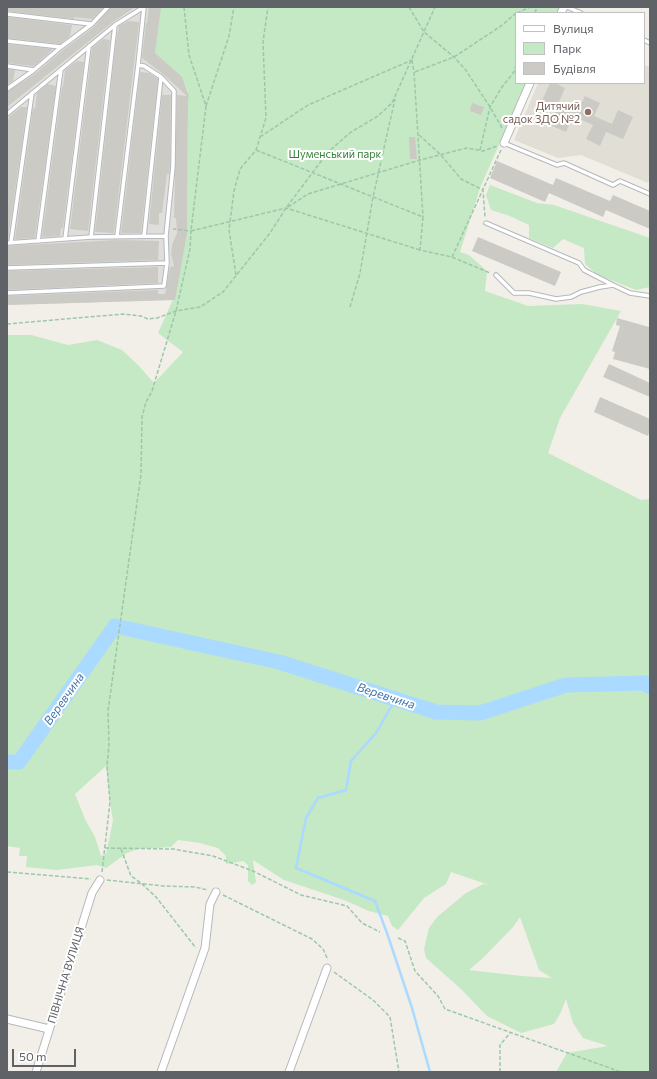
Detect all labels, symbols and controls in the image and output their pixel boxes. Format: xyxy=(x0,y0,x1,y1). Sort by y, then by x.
legend xyxy=(515,12,645,84)
text: Вулиця xyxy=(553,21,594,35)
text: Парк xyxy=(553,41,582,55)
text: Будівля xyxy=(553,61,596,75)
place label: Дитячий садок ЗДО №2 xyxy=(503,99,580,125)
marker: Дитячий садок ЗДО №2 xyxy=(583,107,593,117)
park label: Шуменський парк xyxy=(289,147,381,161)
water label: Веревчина xyxy=(41,670,87,728)
water label: Веревчина xyxy=(355,680,417,712)
street label: ПІВНІЧНА ВУЛИЦЯ xyxy=(45,925,87,1025)
scale bar xyxy=(14,1041,78,1067)
text: 50 m xyxy=(19,1049,47,1063)

